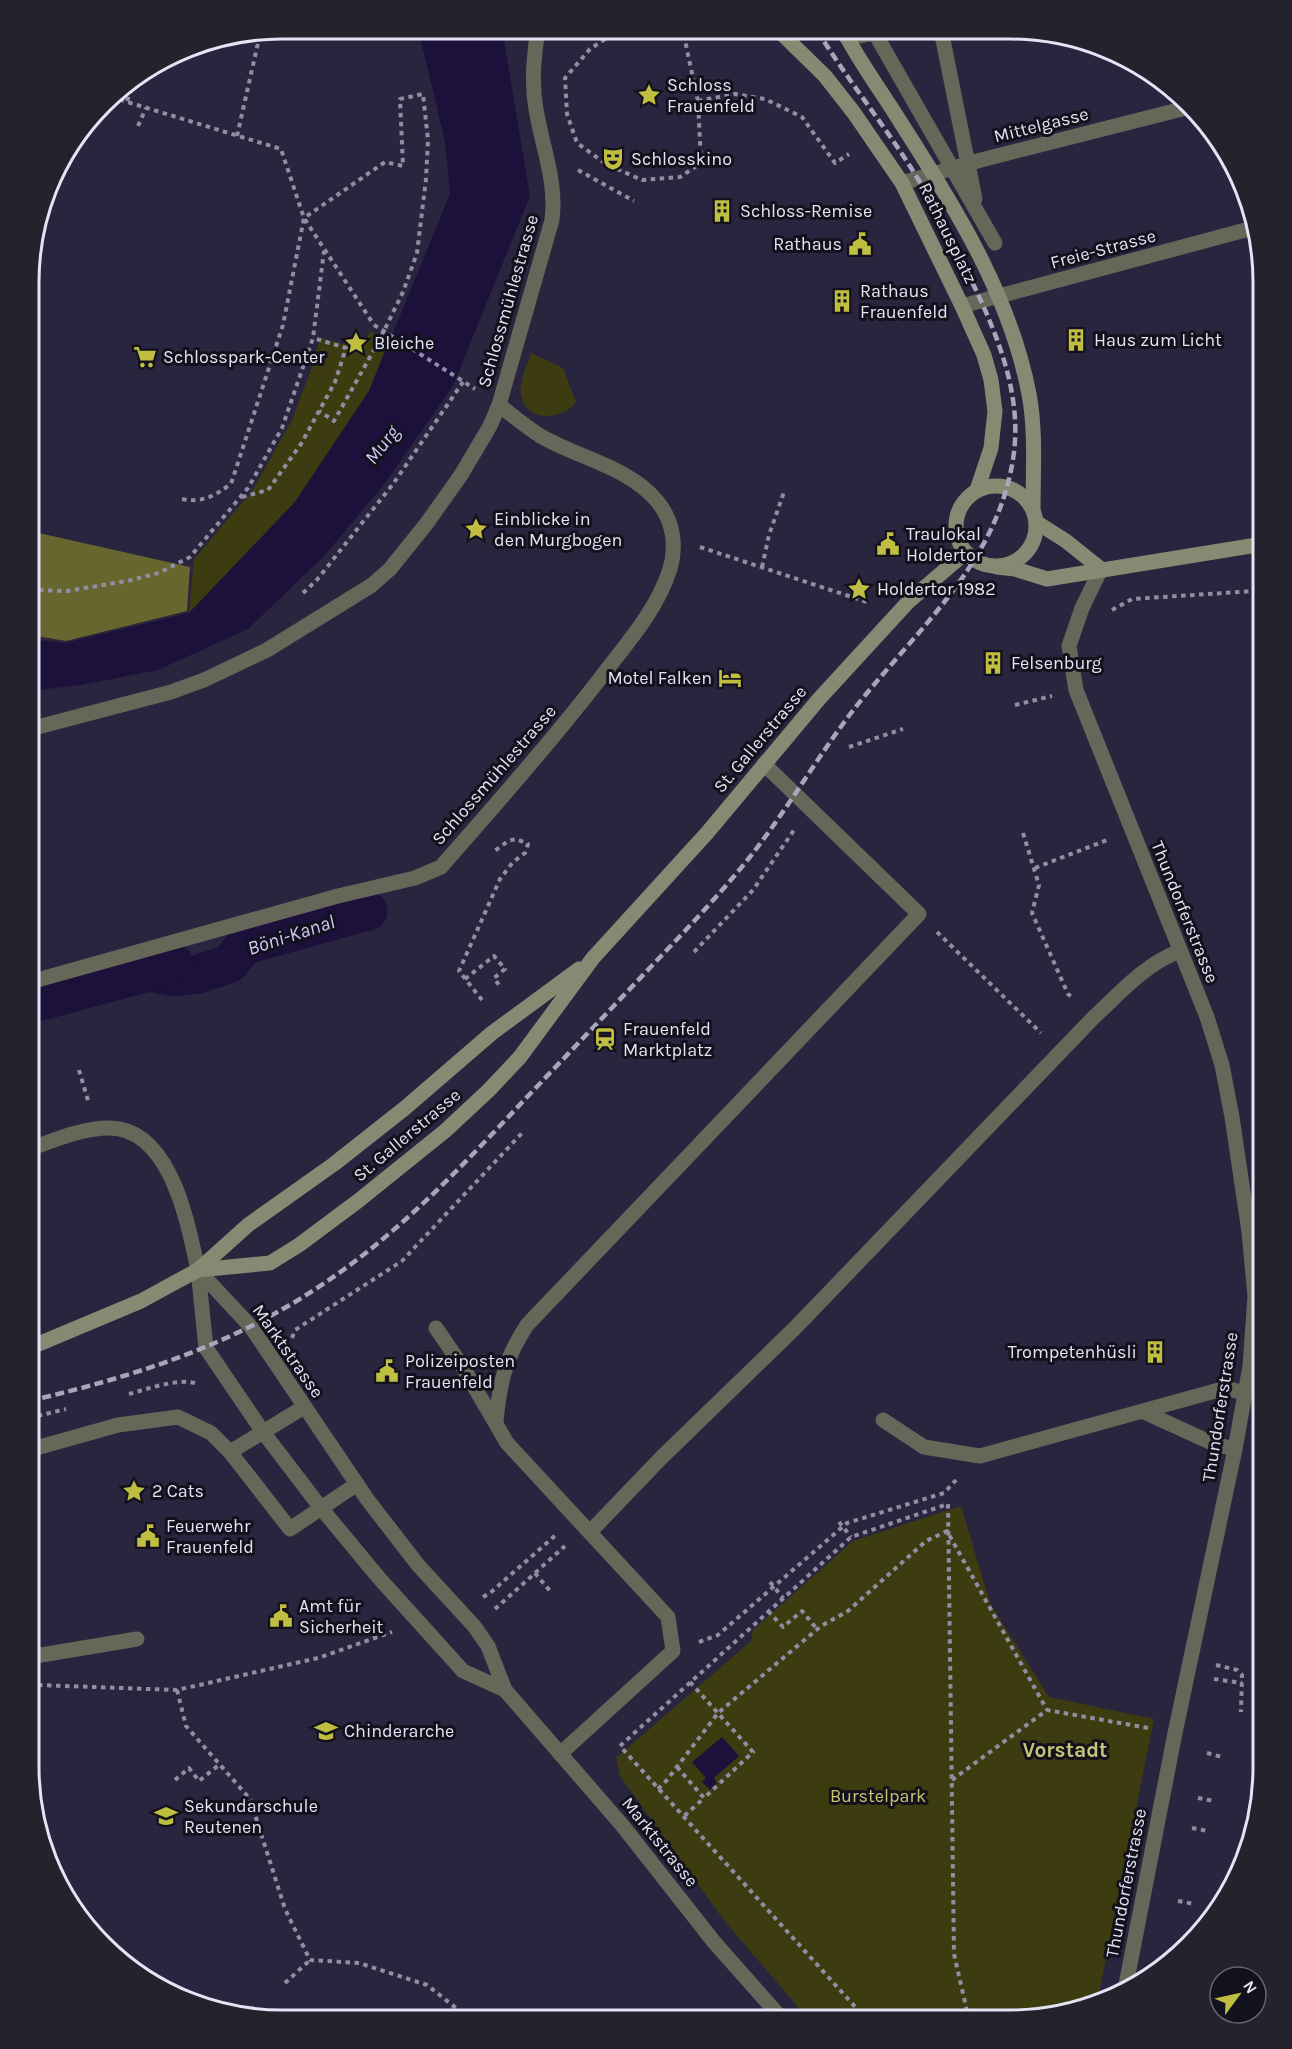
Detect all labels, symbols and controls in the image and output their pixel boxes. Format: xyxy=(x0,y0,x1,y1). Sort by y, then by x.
place label: Schloss Frauenfeld xyxy=(667,74,755,117)
place icon: Schloss Frauenfeld xyxy=(636,82,662,108)
street label: Mittelgasse xyxy=(991,103,1091,147)
theatre icon: Schlosskino xyxy=(600,146,626,172)
place label: Schlosskino xyxy=(631,148,732,170)
street label: Rathausplatz xyxy=(914,179,982,287)
building icon: Schloss-Remise xyxy=(709,198,735,224)
place label: Schloss-Remise xyxy=(740,200,872,222)
street label: Schlossmühlestrasse xyxy=(473,212,543,390)
street label: Freie-Strasse xyxy=(1048,224,1158,274)
public building icon: Rathaus xyxy=(847,231,873,257)
place label: Rathaus xyxy=(773,233,842,255)
place label: Rathaus Frauenfeld xyxy=(860,280,948,323)
building icon: Rathaus Frauenfeld xyxy=(829,288,855,314)
building icon: Haus zum Licht xyxy=(1063,327,1089,353)
place label: Haus zum Licht xyxy=(1094,329,1222,351)
place icon: Bleiche xyxy=(343,330,369,356)
place label: Bleiche xyxy=(374,332,434,354)
supermarket icon: Schlosspark-Center xyxy=(132,344,158,370)
place label: Schlosspark-Center xyxy=(163,346,325,368)
water label: Murg xyxy=(360,420,405,469)
place label: Einblicke in den Murgbogen xyxy=(494,508,622,551)
place icon: Einblicke in den Murgbogen xyxy=(463,516,489,542)
place label: Traulokal Holdertor xyxy=(906,523,983,566)
public building icon: Traulokal Holdertor xyxy=(875,531,901,557)
place icon: Holdertor 1982 xyxy=(846,576,872,602)
place label: Holdertor 1982 xyxy=(877,578,996,600)
building icon: Felsenburg xyxy=(980,650,1006,676)
place label: Felsenburg xyxy=(1011,652,1102,674)
hotel icon: Motel Falken xyxy=(717,665,743,691)
place label: Motel Falken xyxy=(607,667,712,689)
street label: St. Gallerstrasse xyxy=(709,681,811,797)
street label: Schlossmühlestrasse xyxy=(427,700,561,850)
street label: Thundorferstrasse xyxy=(1146,838,1224,986)
water label: Böni-Kanal xyxy=(244,910,338,960)
place label: Frauenfeld Marktplatz xyxy=(623,1018,712,1061)
station icon: Frauenfeld Marktplatz xyxy=(592,1026,618,1052)
street label: St. Gallerstrasse xyxy=(349,1084,465,1186)
street label: Marktstrasse xyxy=(248,1300,328,1402)
street label: Thundorferstrasse xyxy=(1197,1331,1243,1483)
building icon: Trompetenhüsli xyxy=(1142,1339,1168,1365)
place label: Trompetenhüsli xyxy=(1008,1341,1137,1363)
place label: Polizeiposten Frauenfeld xyxy=(405,1350,515,1393)
public building icon: Polizeiposten Frauenfeld xyxy=(374,1358,400,1384)
place icon: 2 Cats xyxy=(121,1478,147,1504)
place label: 2 Cats xyxy=(152,1480,204,1502)
place label: Feuerwehr Frauenfeld xyxy=(166,1515,254,1558)
public building icon: Feuerwehr Frauenfeld xyxy=(135,1523,161,1549)
place label: Amt für Sicherheit xyxy=(299,1595,384,1638)
public building icon: Amt für Sicherheit xyxy=(268,1603,294,1629)
school or university icon: Chinderarche xyxy=(313,1718,339,1744)
place label: Chinderarche xyxy=(344,1720,454,1742)
district label: Vorstadt xyxy=(1023,1738,1107,1762)
park label: Burstelpark xyxy=(830,1785,926,1807)
street label: Marktstrasse xyxy=(617,1793,703,1891)
place label: Sekundarschule Reutenen xyxy=(184,1795,318,1838)
school or university icon: Sekundarschule Reutenen xyxy=(153,1803,179,1829)
street label: Thundorferstrasse xyxy=(1101,1807,1151,1959)
north arrow xyxy=(1208,1965,1268,2025)
text: N xyxy=(1239,1977,1261,1997)

